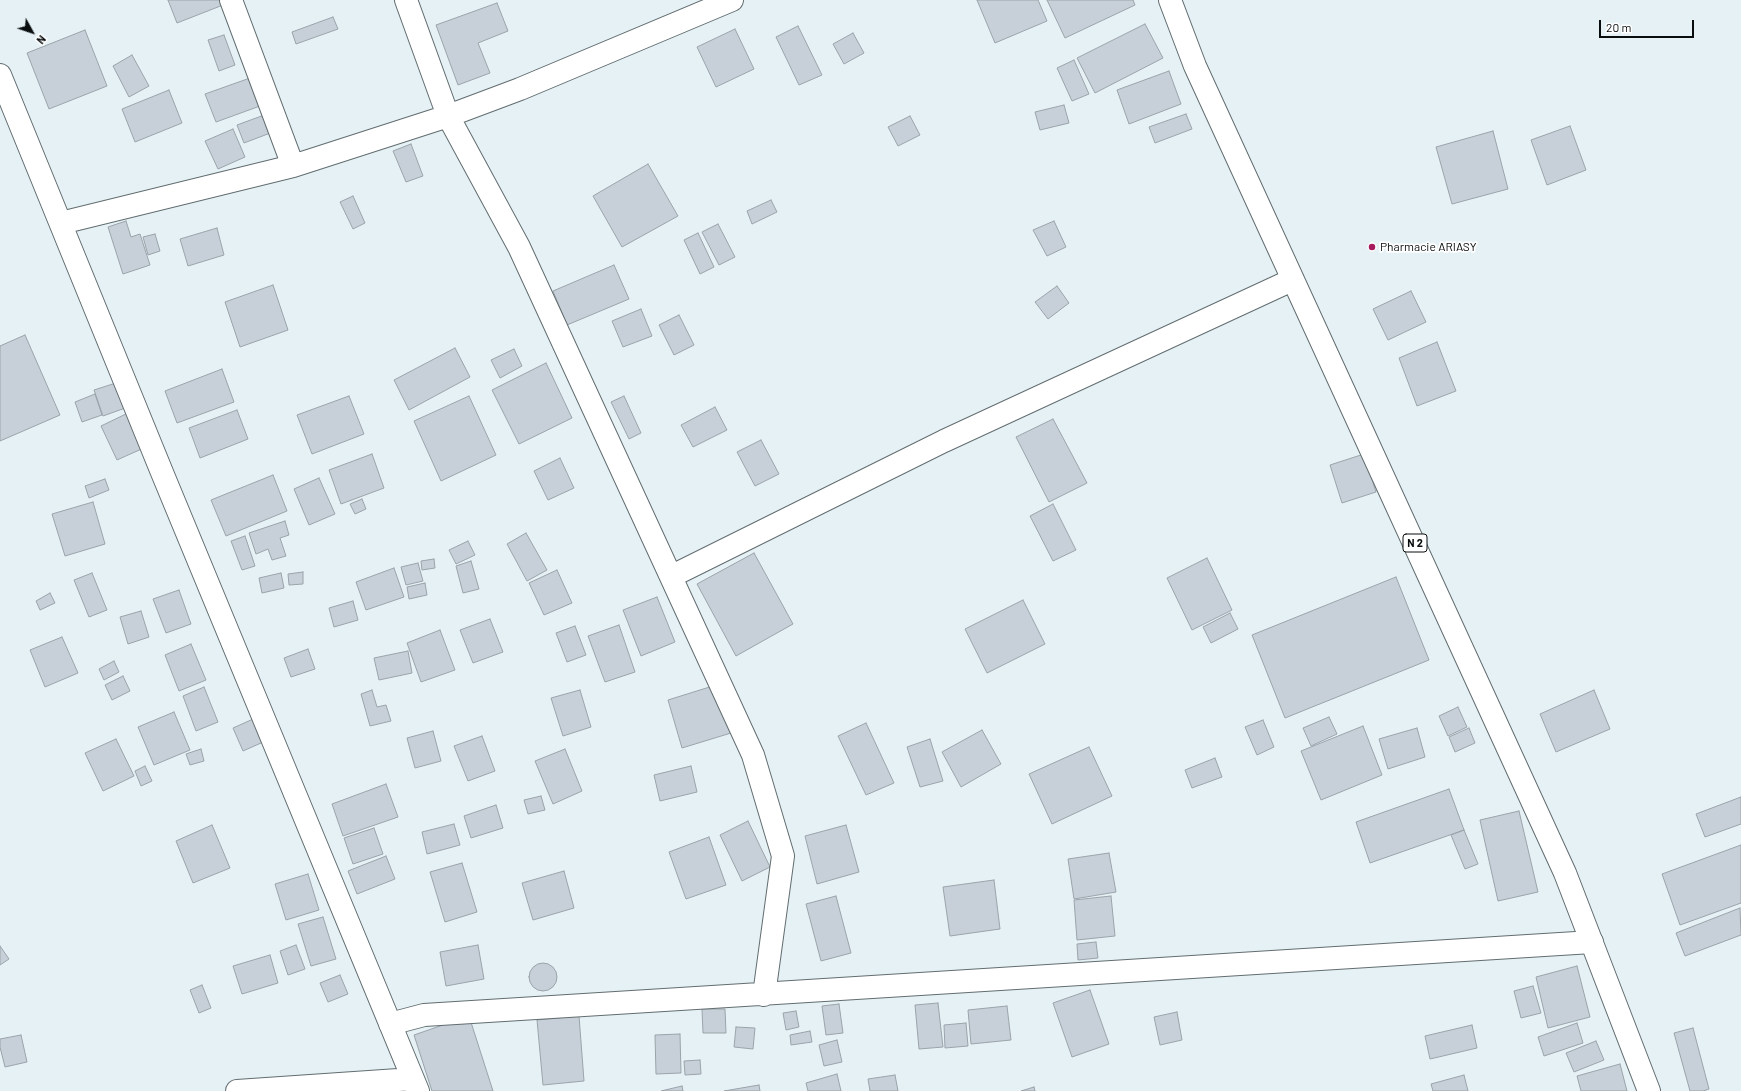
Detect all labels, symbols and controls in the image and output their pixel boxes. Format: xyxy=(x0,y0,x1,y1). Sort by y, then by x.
north arrow xyxy=(12,12,52,52)
scale bar xyxy=(1601,12,1696,38)
text: 20 m xyxy=(1606,20,1632,34)
text: N xyxy=(34,33,49,47)
place label: Pharmacie ARIASY xyxy=(1380,240,1476,254)
marker: Pharmacie ARIASY xyxy=(1367,242,1377,252)
road number: N 2 xyxy=(1403,534,1427,552)

